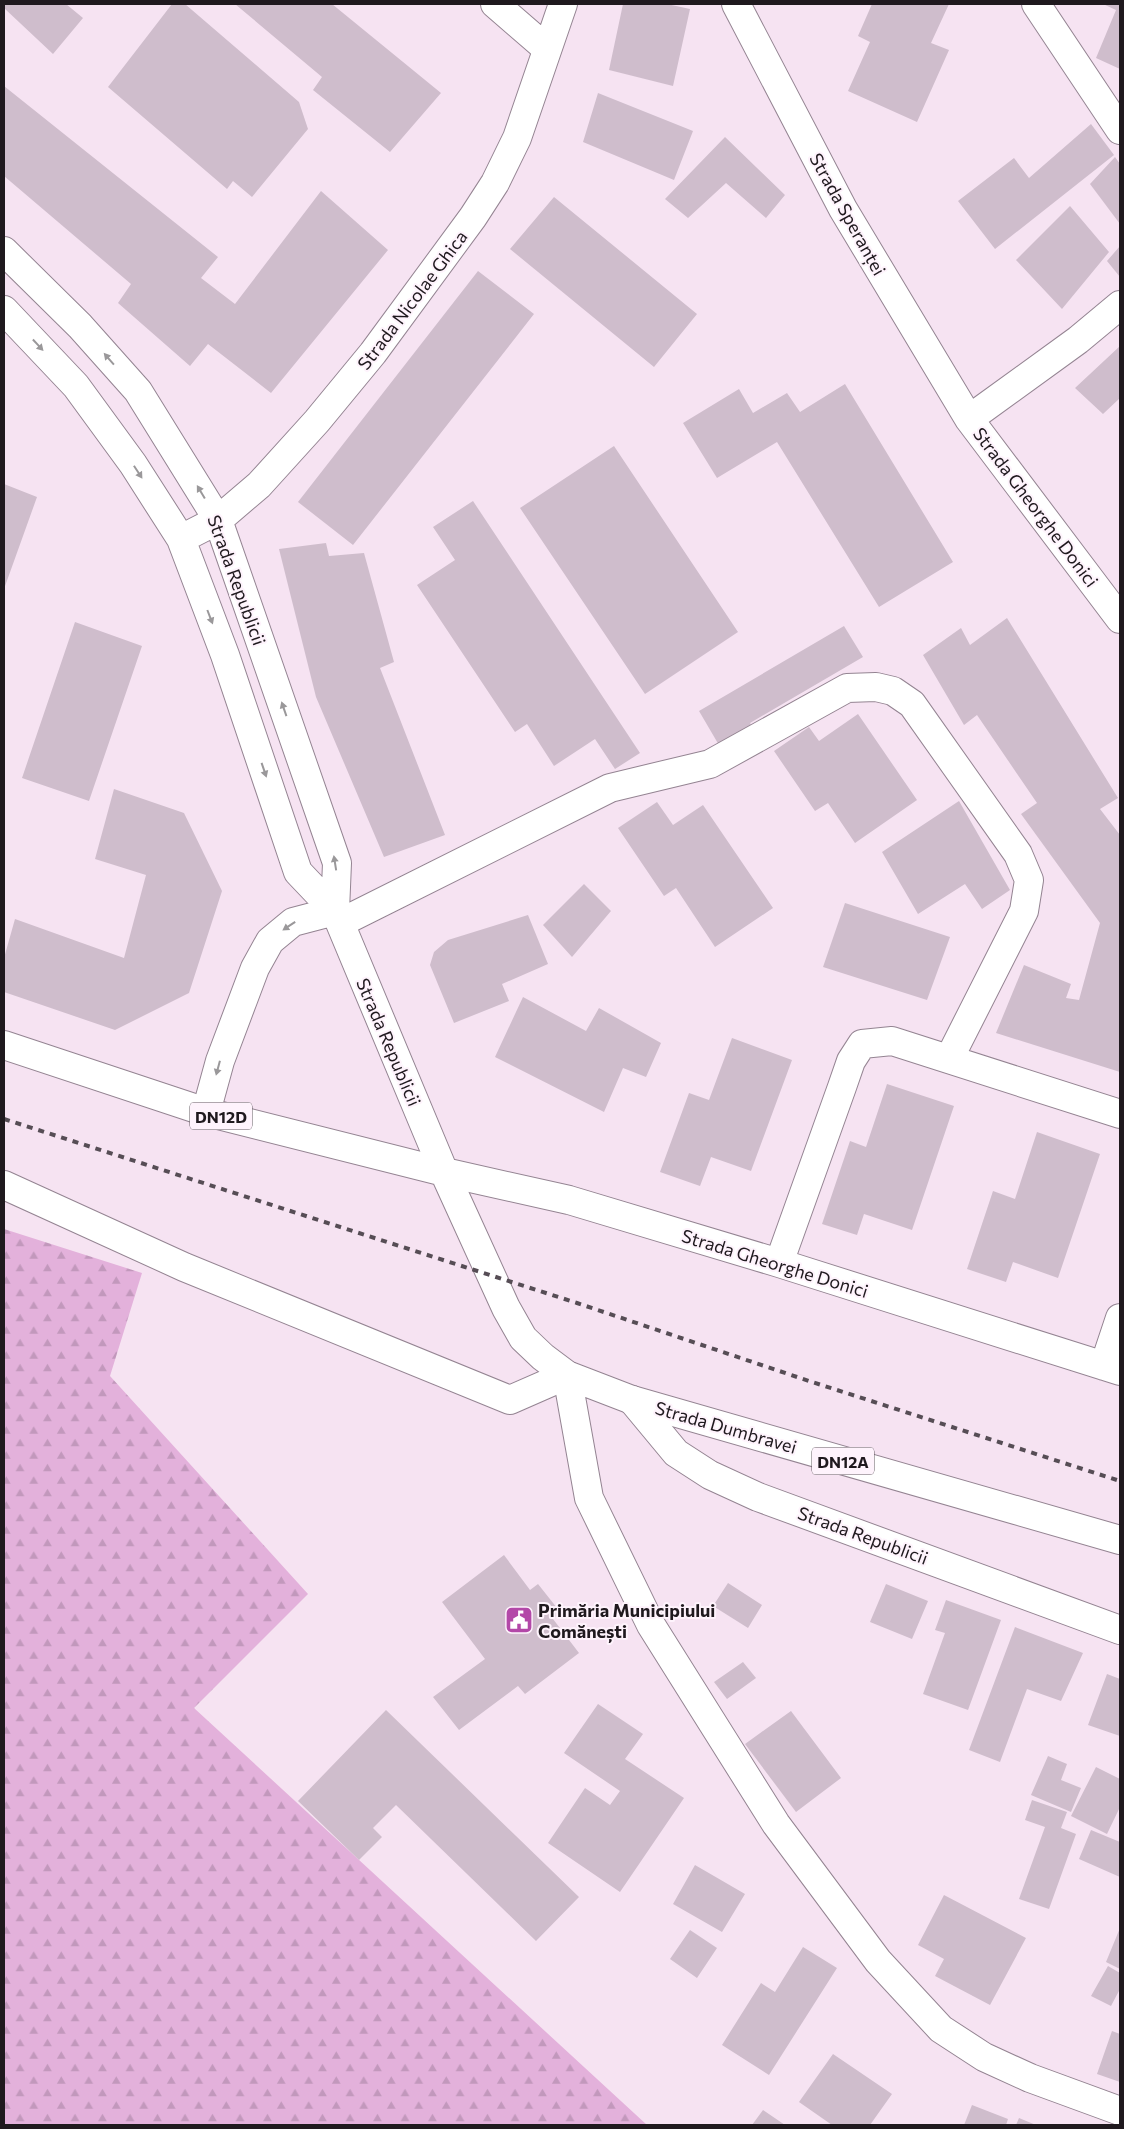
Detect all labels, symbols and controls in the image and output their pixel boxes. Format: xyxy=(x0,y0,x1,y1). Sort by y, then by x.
street label: Strada Speranței xyxy=(804,149,891,279)
street label: Strada Nicolae Ghica xyxy=(352,226,472,374)
one-way arrow xyxy=(32,339,44,351)
one-way arrow xyxy=(103,353,115,365)
street label: Strada Gheorghe Donici xyxy=(969,423,1103,591)
one-way arrow xyxy=(133,466,143,479)
one-way arrow xyxy=(197,486,206,499)
street label: Strada Republicii xyxy=(203,512,271,648)
one-way arrow xyxy=(206,610,214,625)
one-way arrow xyxy=(280,701,288,716)
one-way arrow xyxy=(261,763,268,778)
one-way arrow xyxy=(331,854,339,870)
one-way arrow xyxy=(282,921,296,931)
street label: Strada Republicii xyxy=(352,975,426,1109)
one-way arrow xyxy=(213,1061,221,1076)
road number: DN12D xyxy=(190,1102,252,1130)
street label: Strada Gheorghe Donici xyxy=(679,1224,871,1302)
street label: Strada Dumbravei xyxy=(653,1396,799,1458)
road number: DN12A xyxy=(812,1448,874,1474)
street label: Strada Republicii xyxy=(795,1501,931,1569)
place label: Primăria Municipiului Comănești xyxy=(538,1599,715,1643)
public building icon: Primăria Municipiului Comănești xyxy=(504,1605,534,1635)

